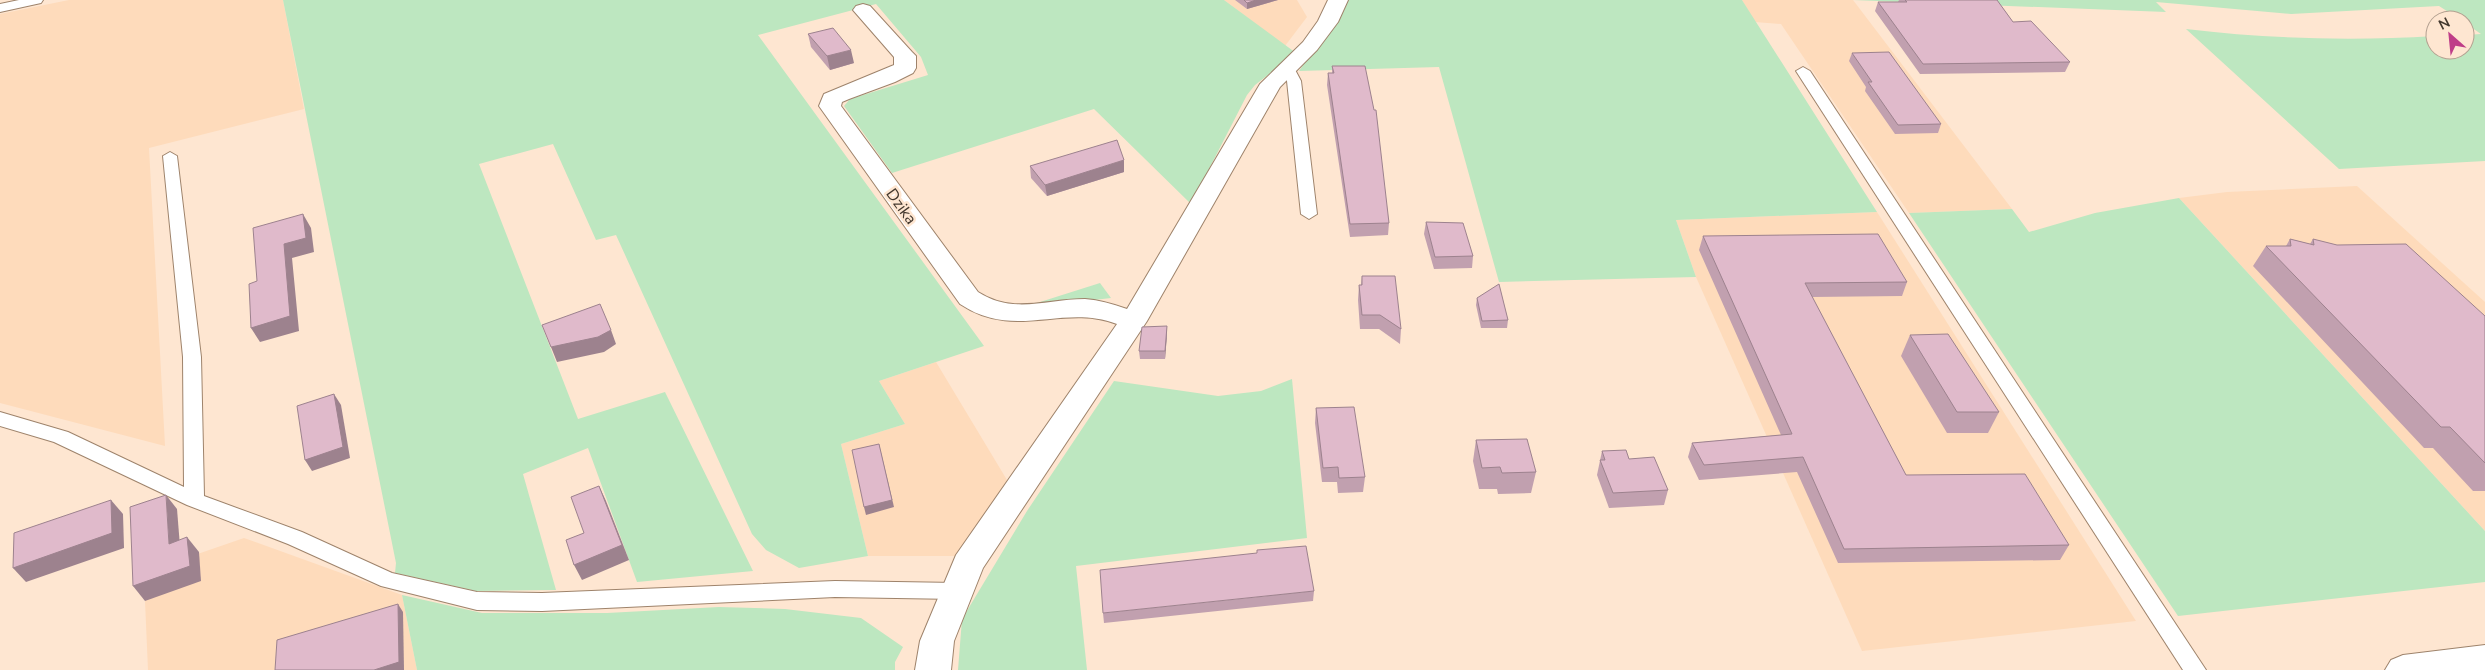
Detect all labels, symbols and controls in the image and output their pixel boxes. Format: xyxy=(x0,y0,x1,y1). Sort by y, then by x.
north arrow xyxy=(2425,10,2475,60)
text: N xyxy=(2435,13,2453,35)
street label: Dzika xyxy=(881,184,922,229)

